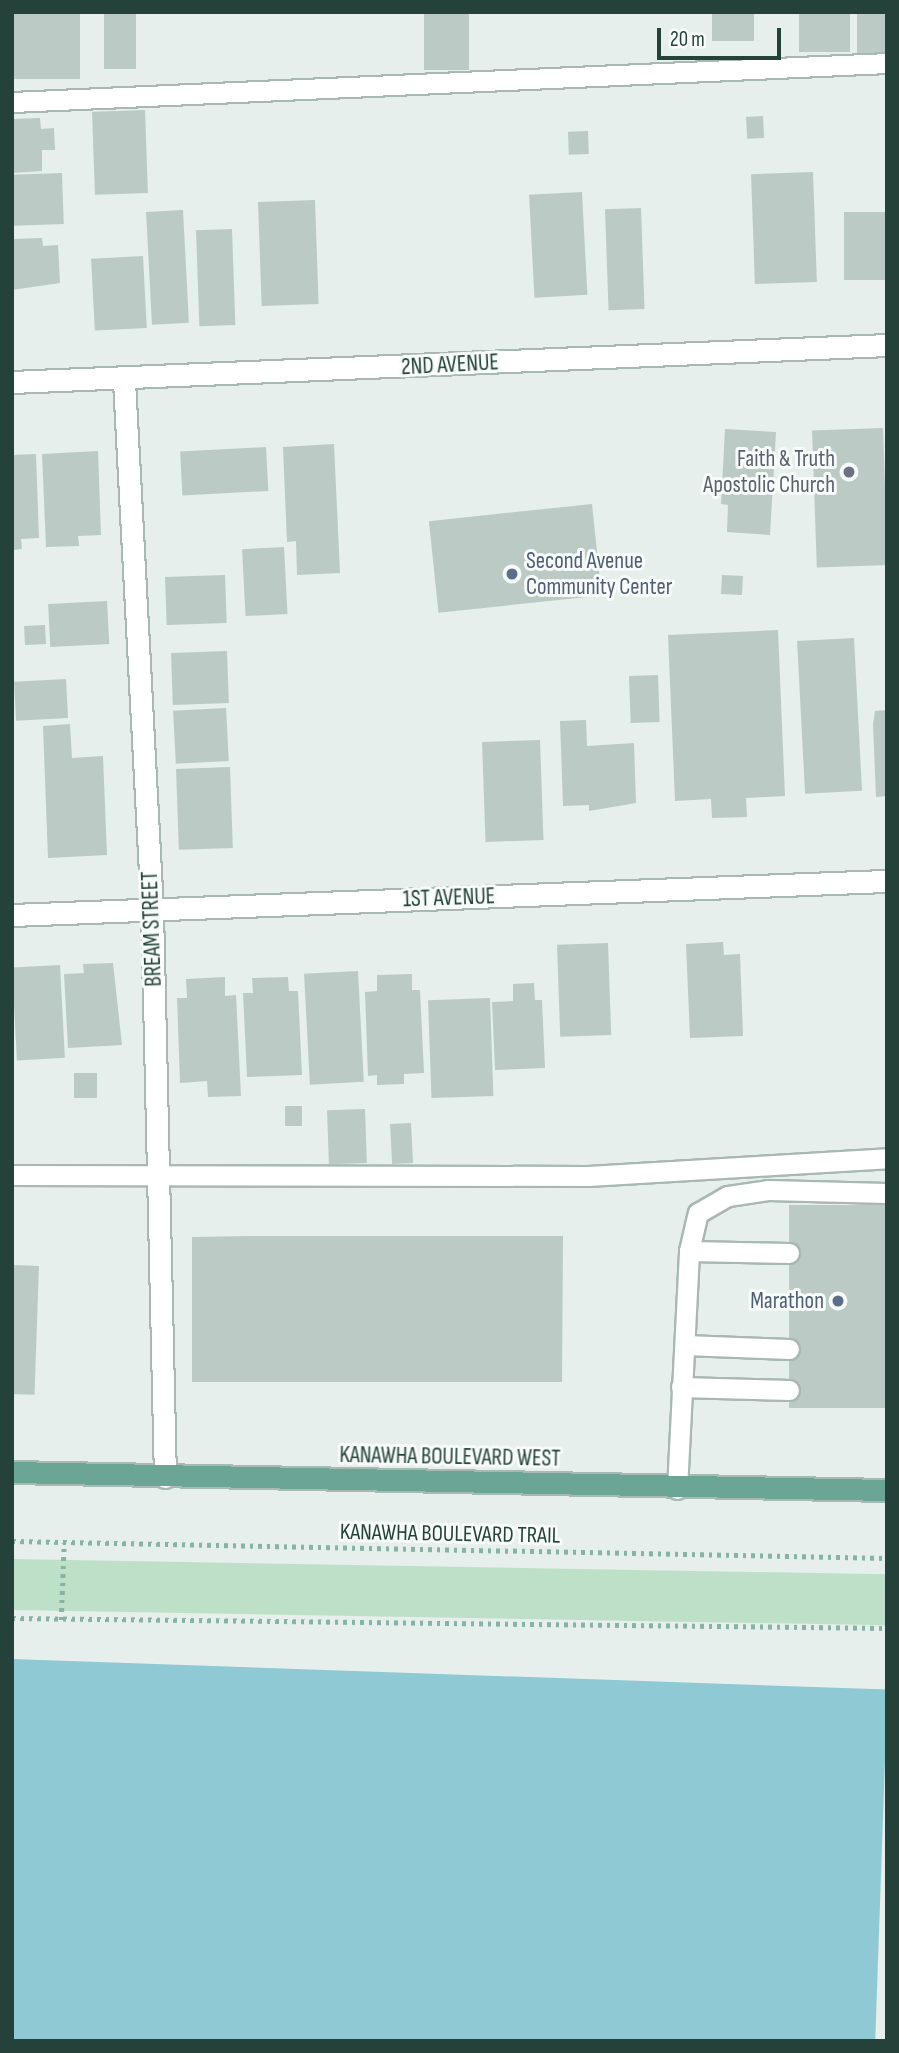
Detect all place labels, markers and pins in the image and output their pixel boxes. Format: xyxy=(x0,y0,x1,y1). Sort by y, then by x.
place label: Faith & Truth Apostolic Church xyxy=(703,445,835,499)
marker: Faith & Truth Apostolic Church xyxy=(841,464,857,480)
place label: Second Avenue Community Center xyxy=(526,547,672,601)
marker: Second Avenue Community Center xyxy=(504,566,520,582)
place label: Marathon xyxy=(750,1287,824,1315)
marker: Marathon xyxy=(830,1293,846,1309)

